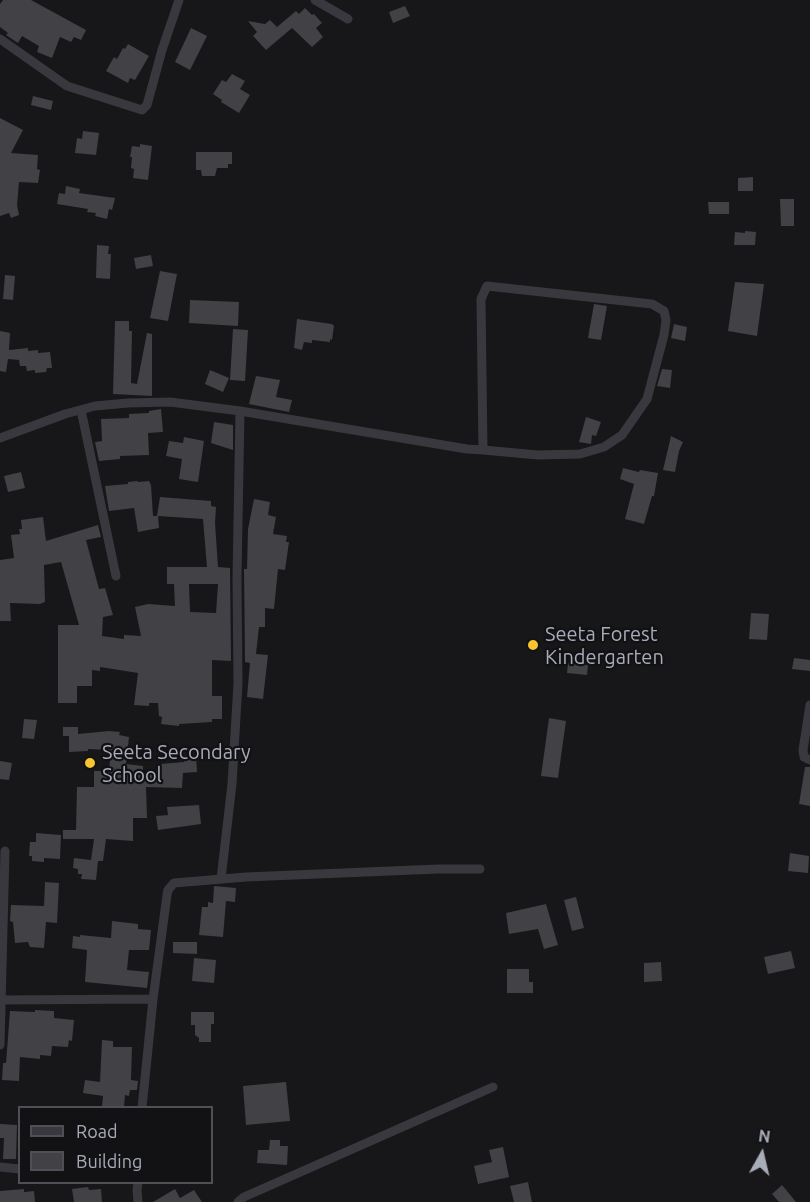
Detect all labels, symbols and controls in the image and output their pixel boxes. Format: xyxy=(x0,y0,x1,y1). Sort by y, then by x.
place label: Seeta Forest Kindergarten xyxy=(545,622,664,669)
marker: Seeta Forest Kindergarten xyxy=(526,638,540,652)
place label: Seeta Secondary School xyxy=(102,740,251,787)
marker: Seeta Secondary School xyxy=(83,756,97,770)
legend xyxy=(18,1106,213,1184)
text: Road xyxy=(76,1121,118,1141)
north arrow xyxy=(732,1124,792,1184)
text: N xyxy=(757,1126,772,1146)
text: Building xyxy=(76,1151,142,1171)

